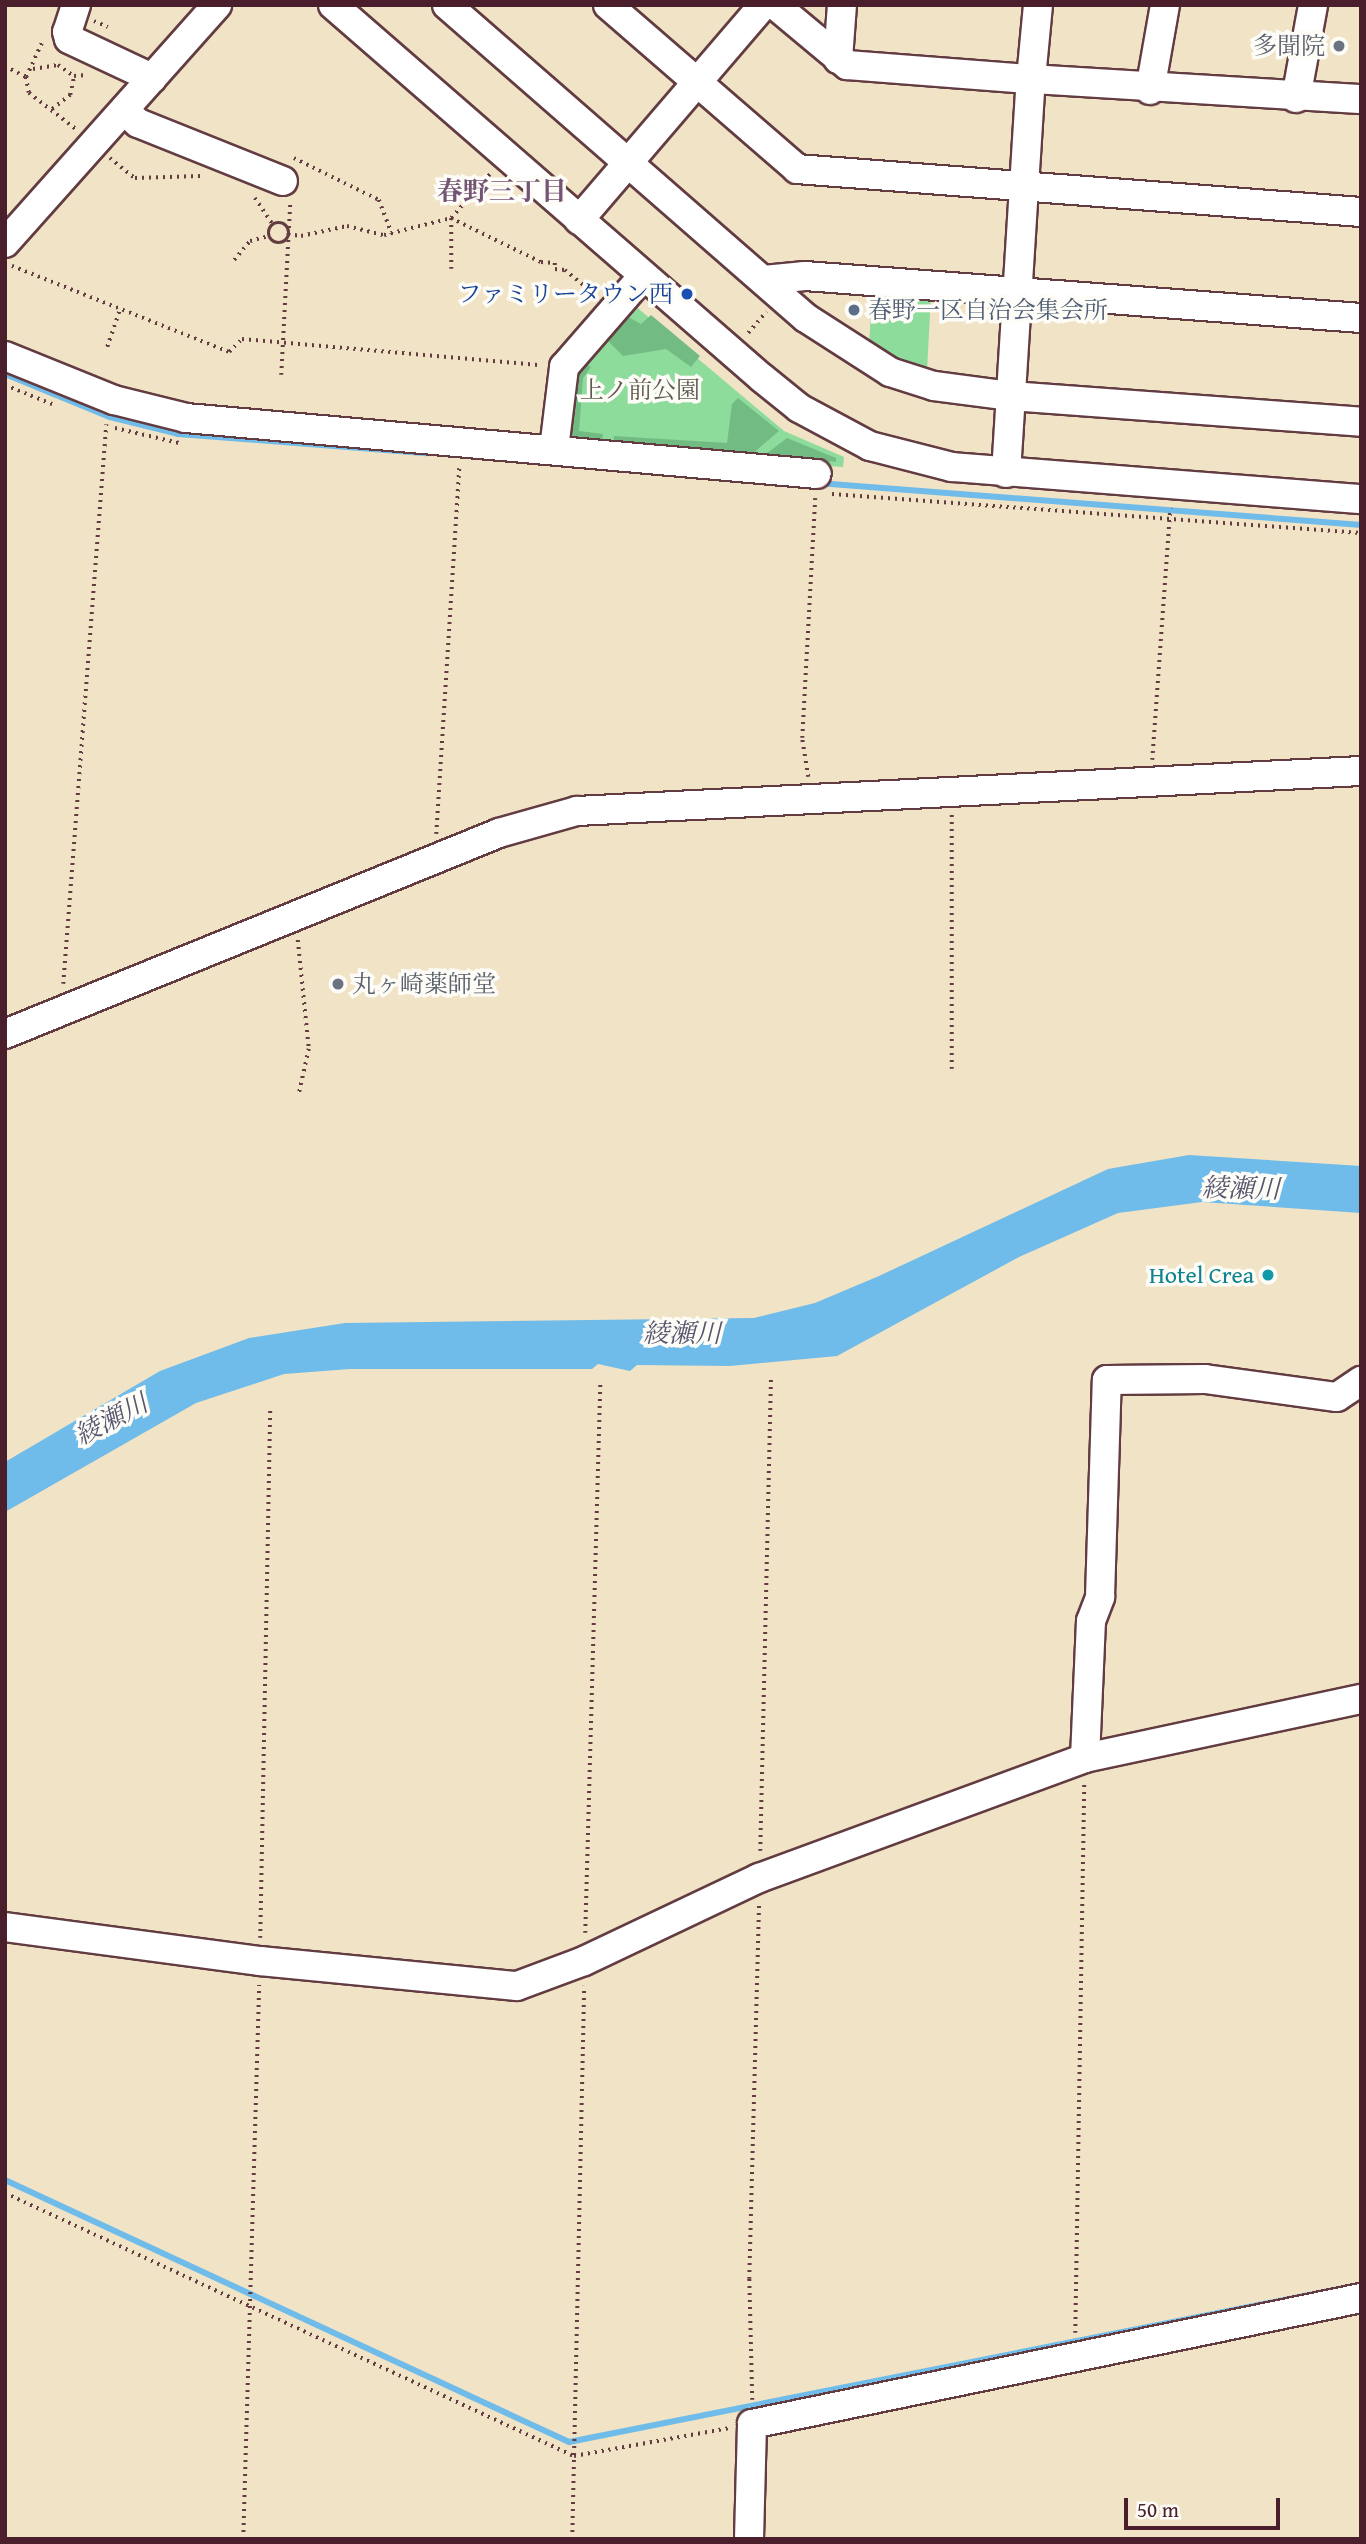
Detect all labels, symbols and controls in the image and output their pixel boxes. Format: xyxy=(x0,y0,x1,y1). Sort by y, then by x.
place label: 多聞院 xyxy=(1253,32,1325,60)
marker: 多聞院 xyxy=(1331,38,1347,54)
district label: 春野三丁目 xyxy=(437,175,567,207)
place label: ファミリータウン西 xyxy=(457,280,673,308)
marker: ファミリータウン西 xyxy=(679,286,695,302)
place label: 春野一区自治会集会所 xyxy=(868,296,1108,324)
marker: 春野一区自治会集会所 xyxy=(846,302,862,318)
park label: 上ノ前公園 xyxy=(580,376,700,404)
place label: 丸ヶ崎薬師堂 xyxy=(352,970,496,998)
marker: 丸ヶ崎薬師堂 xyxy=(330,976,346,992)
water label: 綾瀬川 xyxy=(1202,1172,1280,1204)
place label: Hotel Crea xyxy=(1149,1261,1254,1289)
marker: Hotel Crea xyxy=(1260,1267,1276,1283)
water label: 綾瀬川 xyxy=(643,1317,721,1349)
water label: 綾瀬川 xyxy=(69,1387,153,1451)
scale bar xyxy=(1128,2484,1284,2528)
text: 50 m xyxy=(1137,2494,1179,2525)

